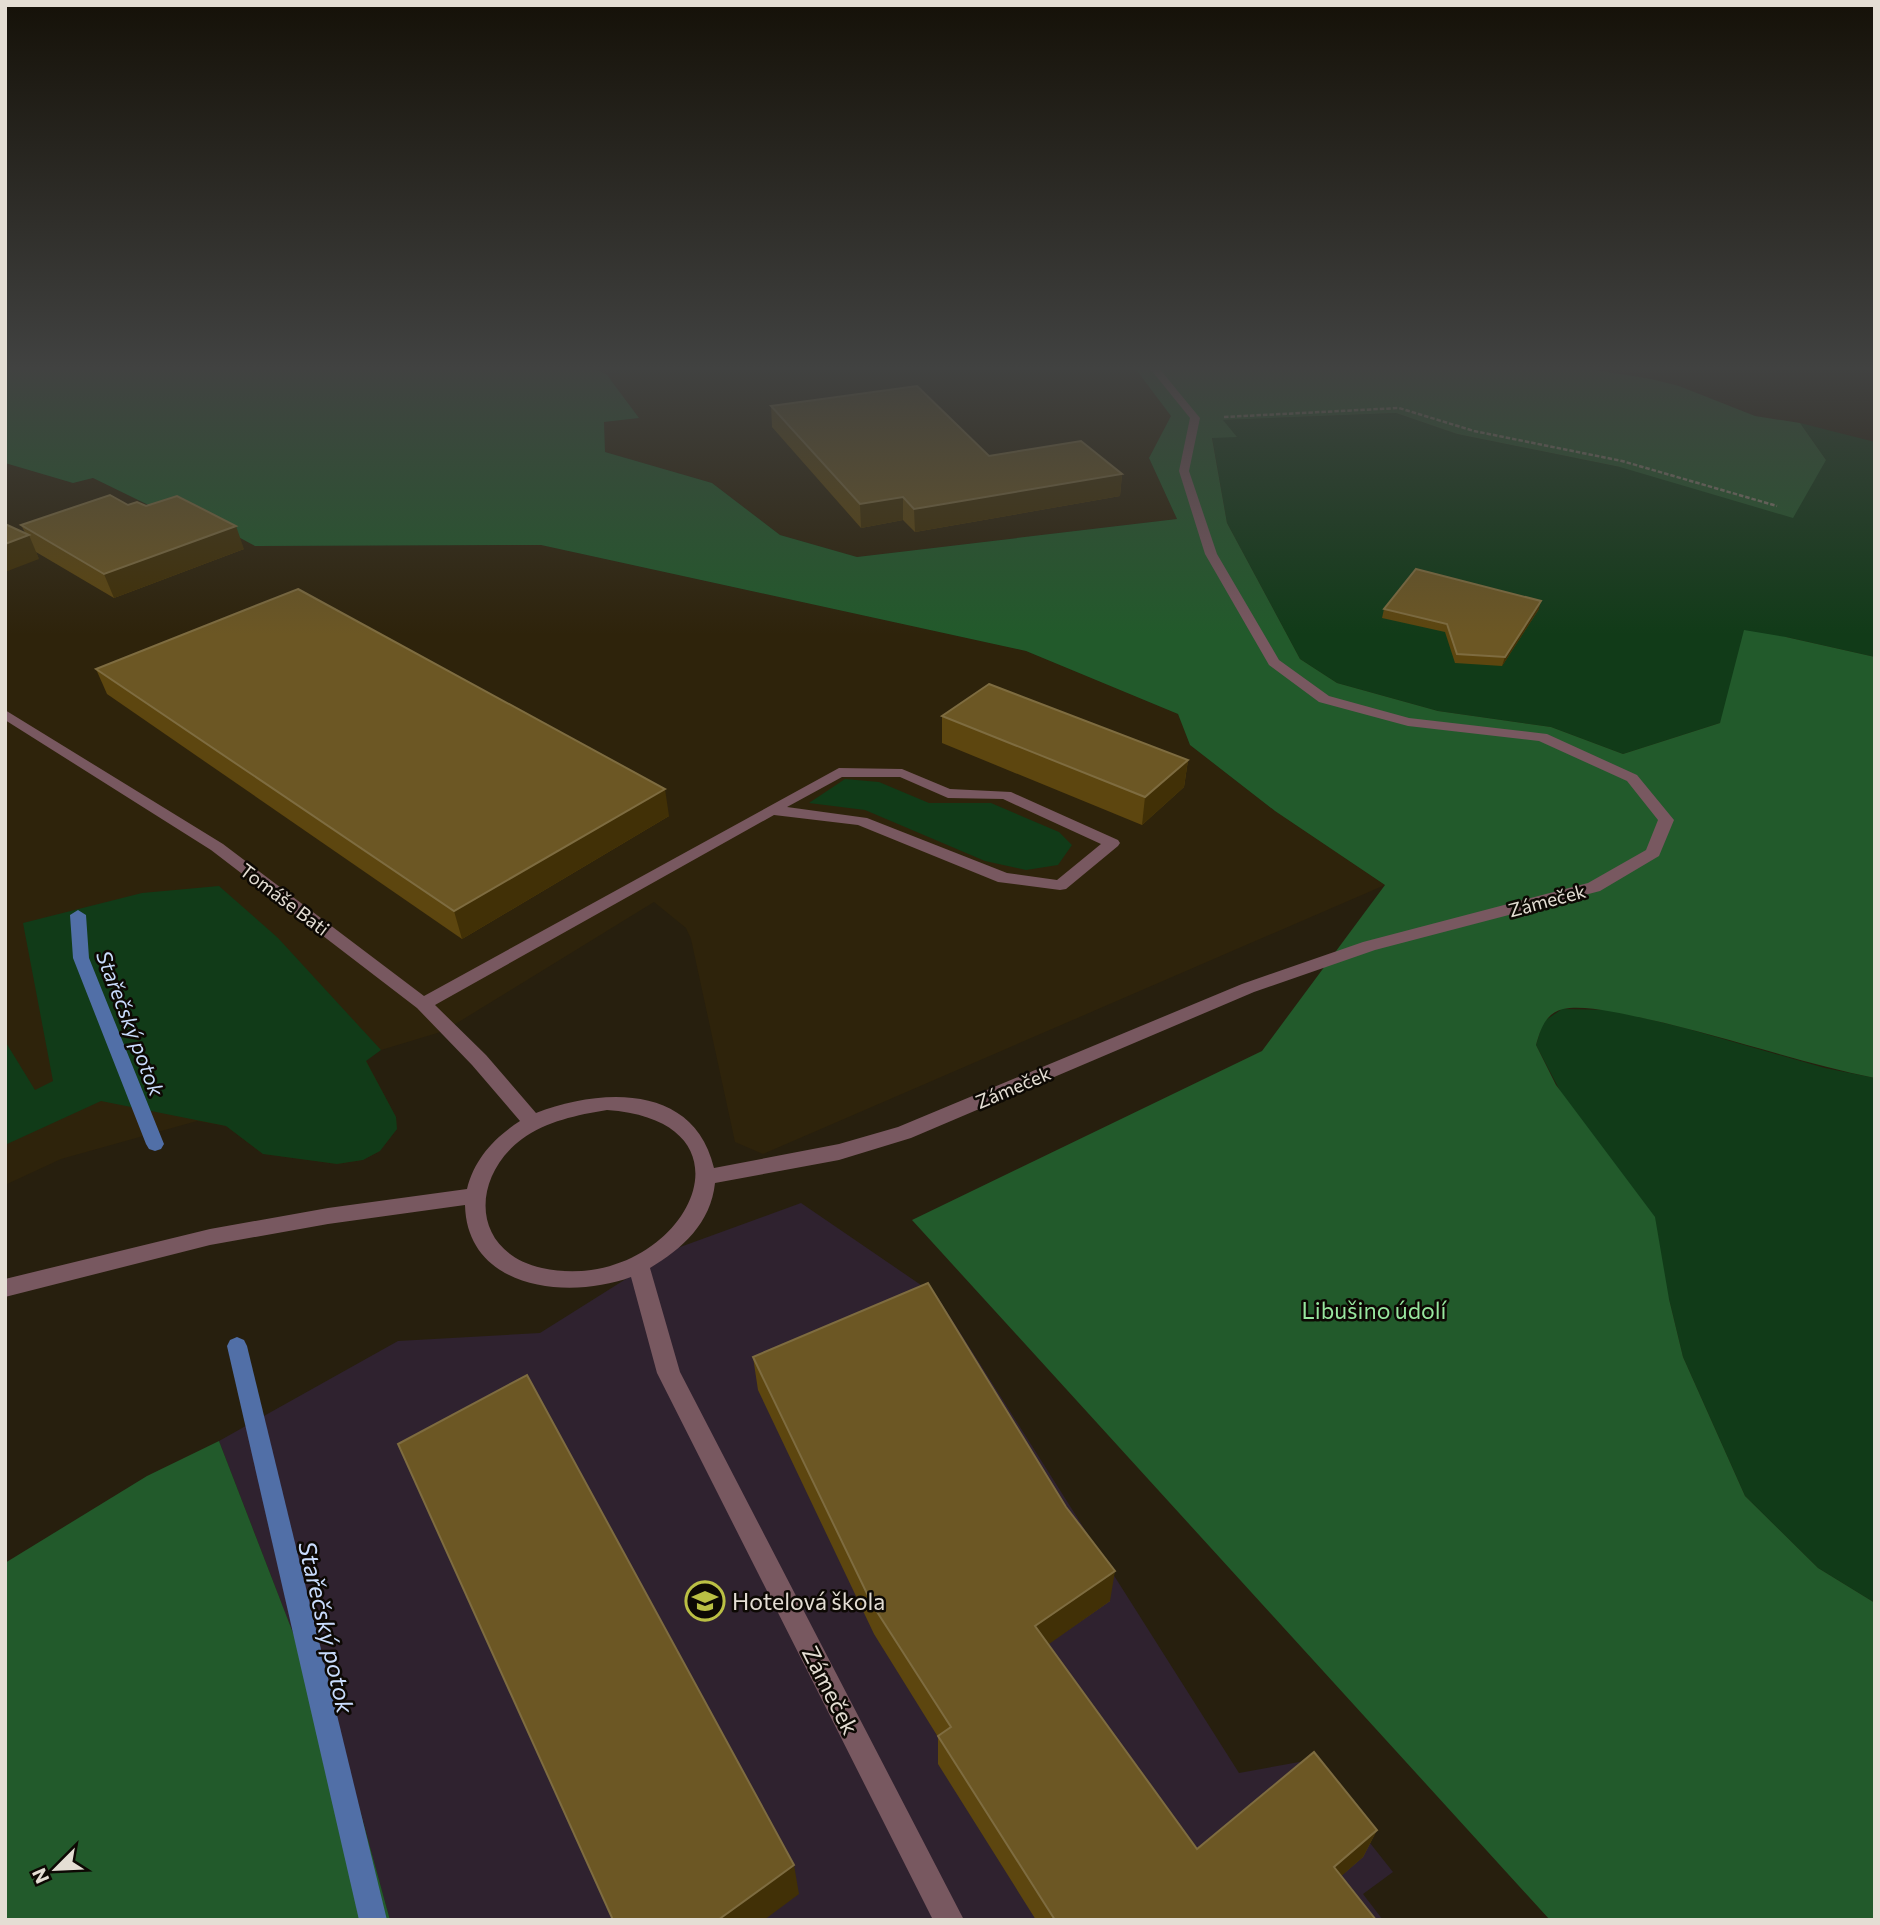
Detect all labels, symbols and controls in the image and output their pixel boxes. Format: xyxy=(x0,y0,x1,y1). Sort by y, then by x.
street label: Tomáše Bati xyxy=(236,858,334,940)
street label: Zámeček xyxy=(1506,879,1588,921)
water label: Stařečský potok xyxy=(92,947,170,1100)
street label: Zámeček xyxy=(972,1061,1054,1113)
park label: Libušino údolí xyxy=(1302,1296,1448,1324)
water label: Stařečský potok xyxy=(293,1538,361,1717)
school or university icon: Hotelová škola xyxy=(684,1580,726,1622)
place label: Hotelová škola xyxy=(732,1587,885,1615)
street label: Zámeček xyxy=(797,1641,865,1739)
north arrow xyxy=(21,1834,91,1904)
text: N xyxy=(27,1865,53,1887)

